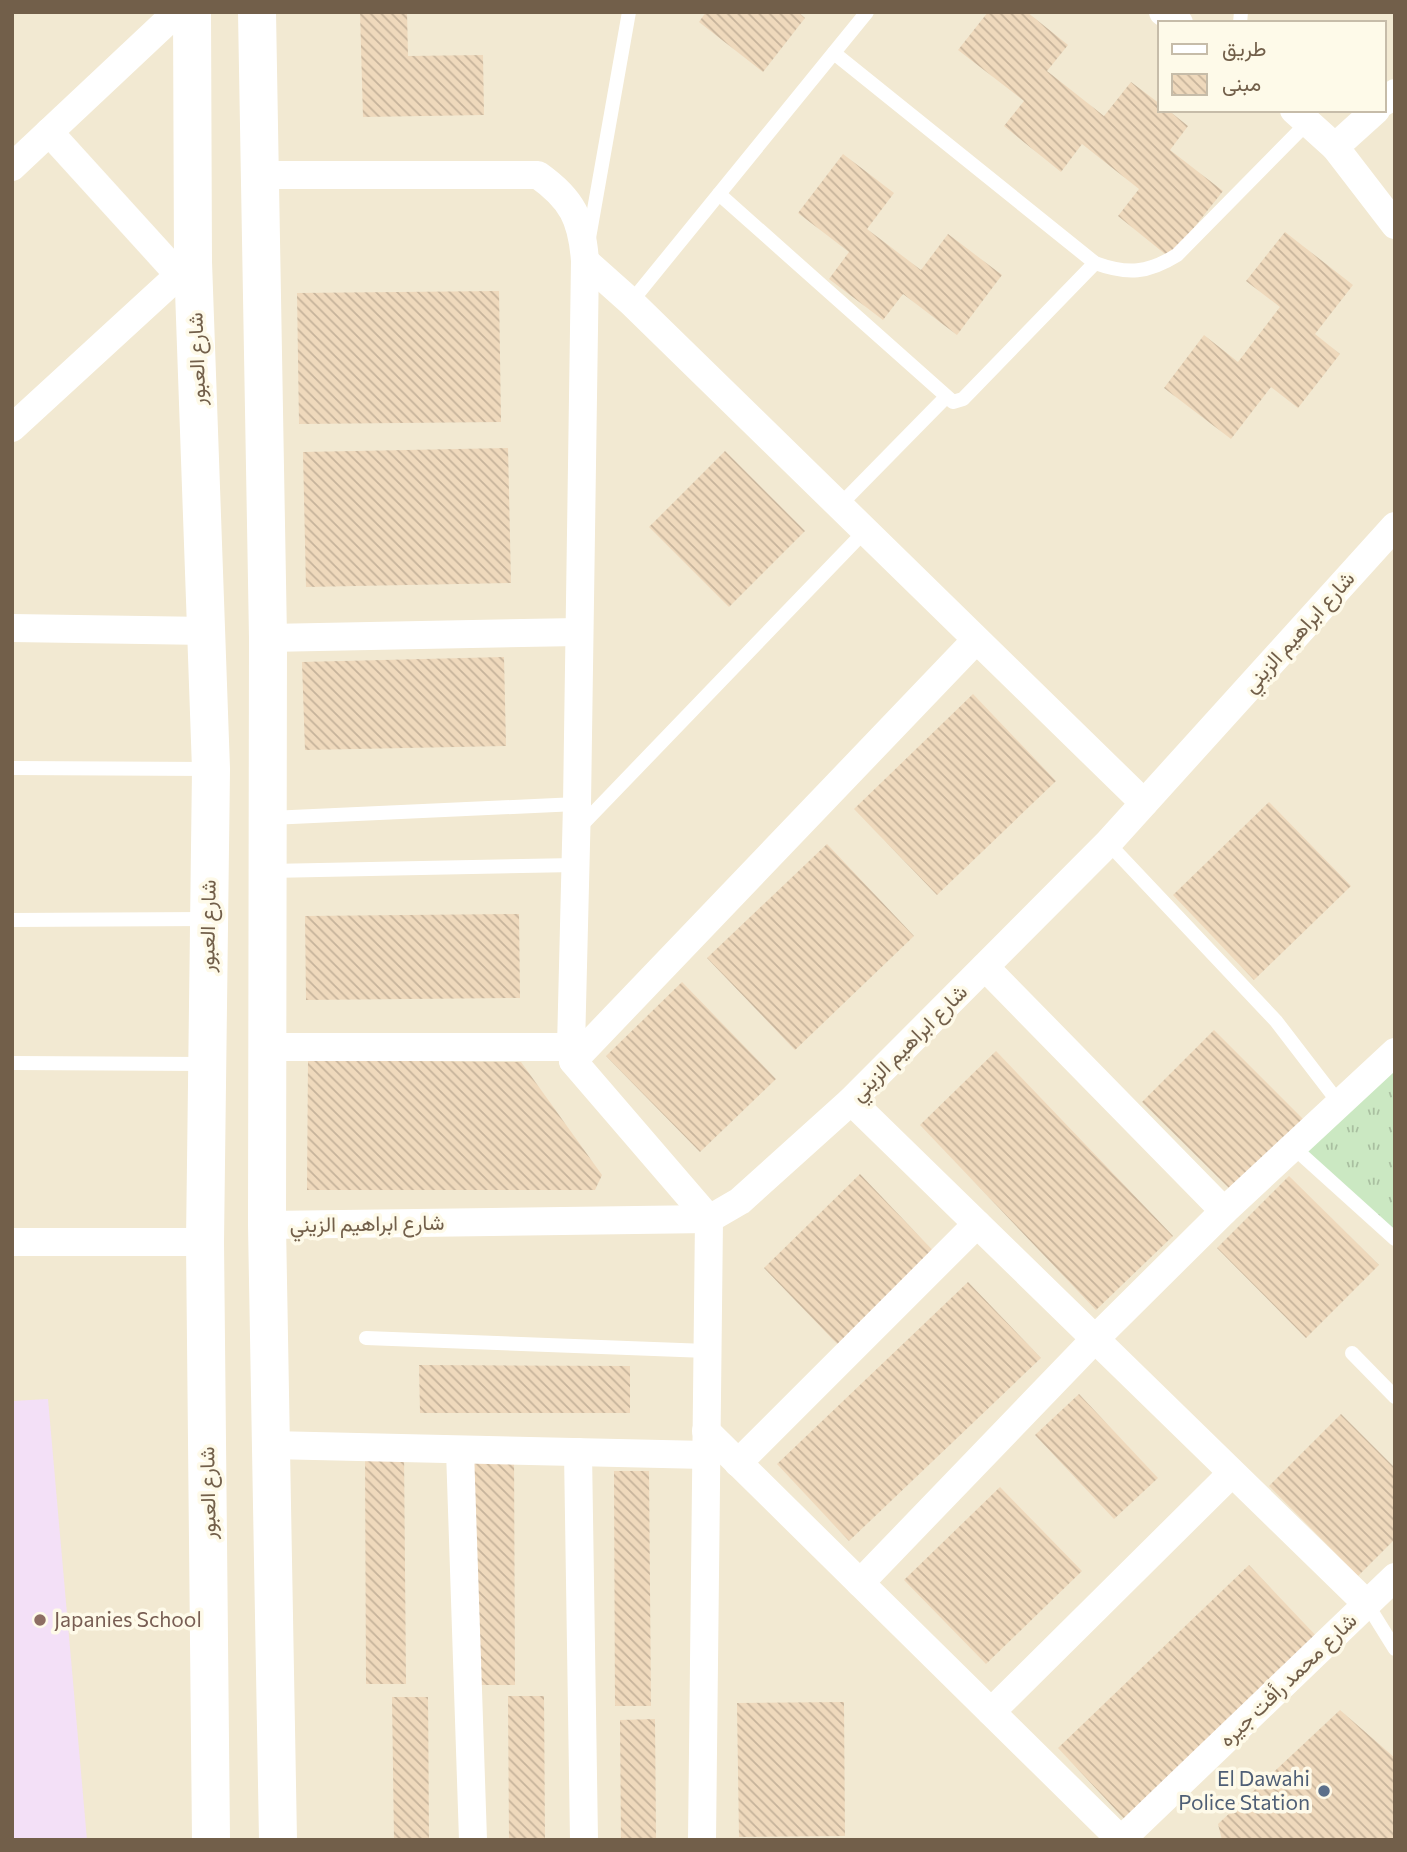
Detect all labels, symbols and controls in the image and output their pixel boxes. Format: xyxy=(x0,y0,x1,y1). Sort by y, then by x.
legend xyxy=(1158,21,1386,112)
text: طريق xyxy=(1222,35,1267,62)
text: مبنى xyxy=(1222,70,1261,96)
street label: شارع العبور xyxy=(181,312,213,407)
street label: شارع ابراهيم الزيني xyxy=(1237,565,1363,701)
street label: شارع العبور xyxy=(193,879,223,974)
street label: شارع ابراهيم الزيني xyxy=(844,978,976,1110)
street label: شارع ابراهيم الزيني xyxy=(289,1209,445,1242)
street label: شارع العبور xyxy=(193,1446,223,1541)
place label: Japanies School xyxy=(54,1606,202,1631)
street label: شارع محمد رأفت جيره xyxy=(1213,1607,1363,1753)
marker: Japanies School xyxy=(32,1612,48,1628)
place label: El Dawahi Police Station xyxy=(1178,1765,1310,1814)
marker: El Dawahi Police Station xyxy=(1316,1783,1332,1799)

